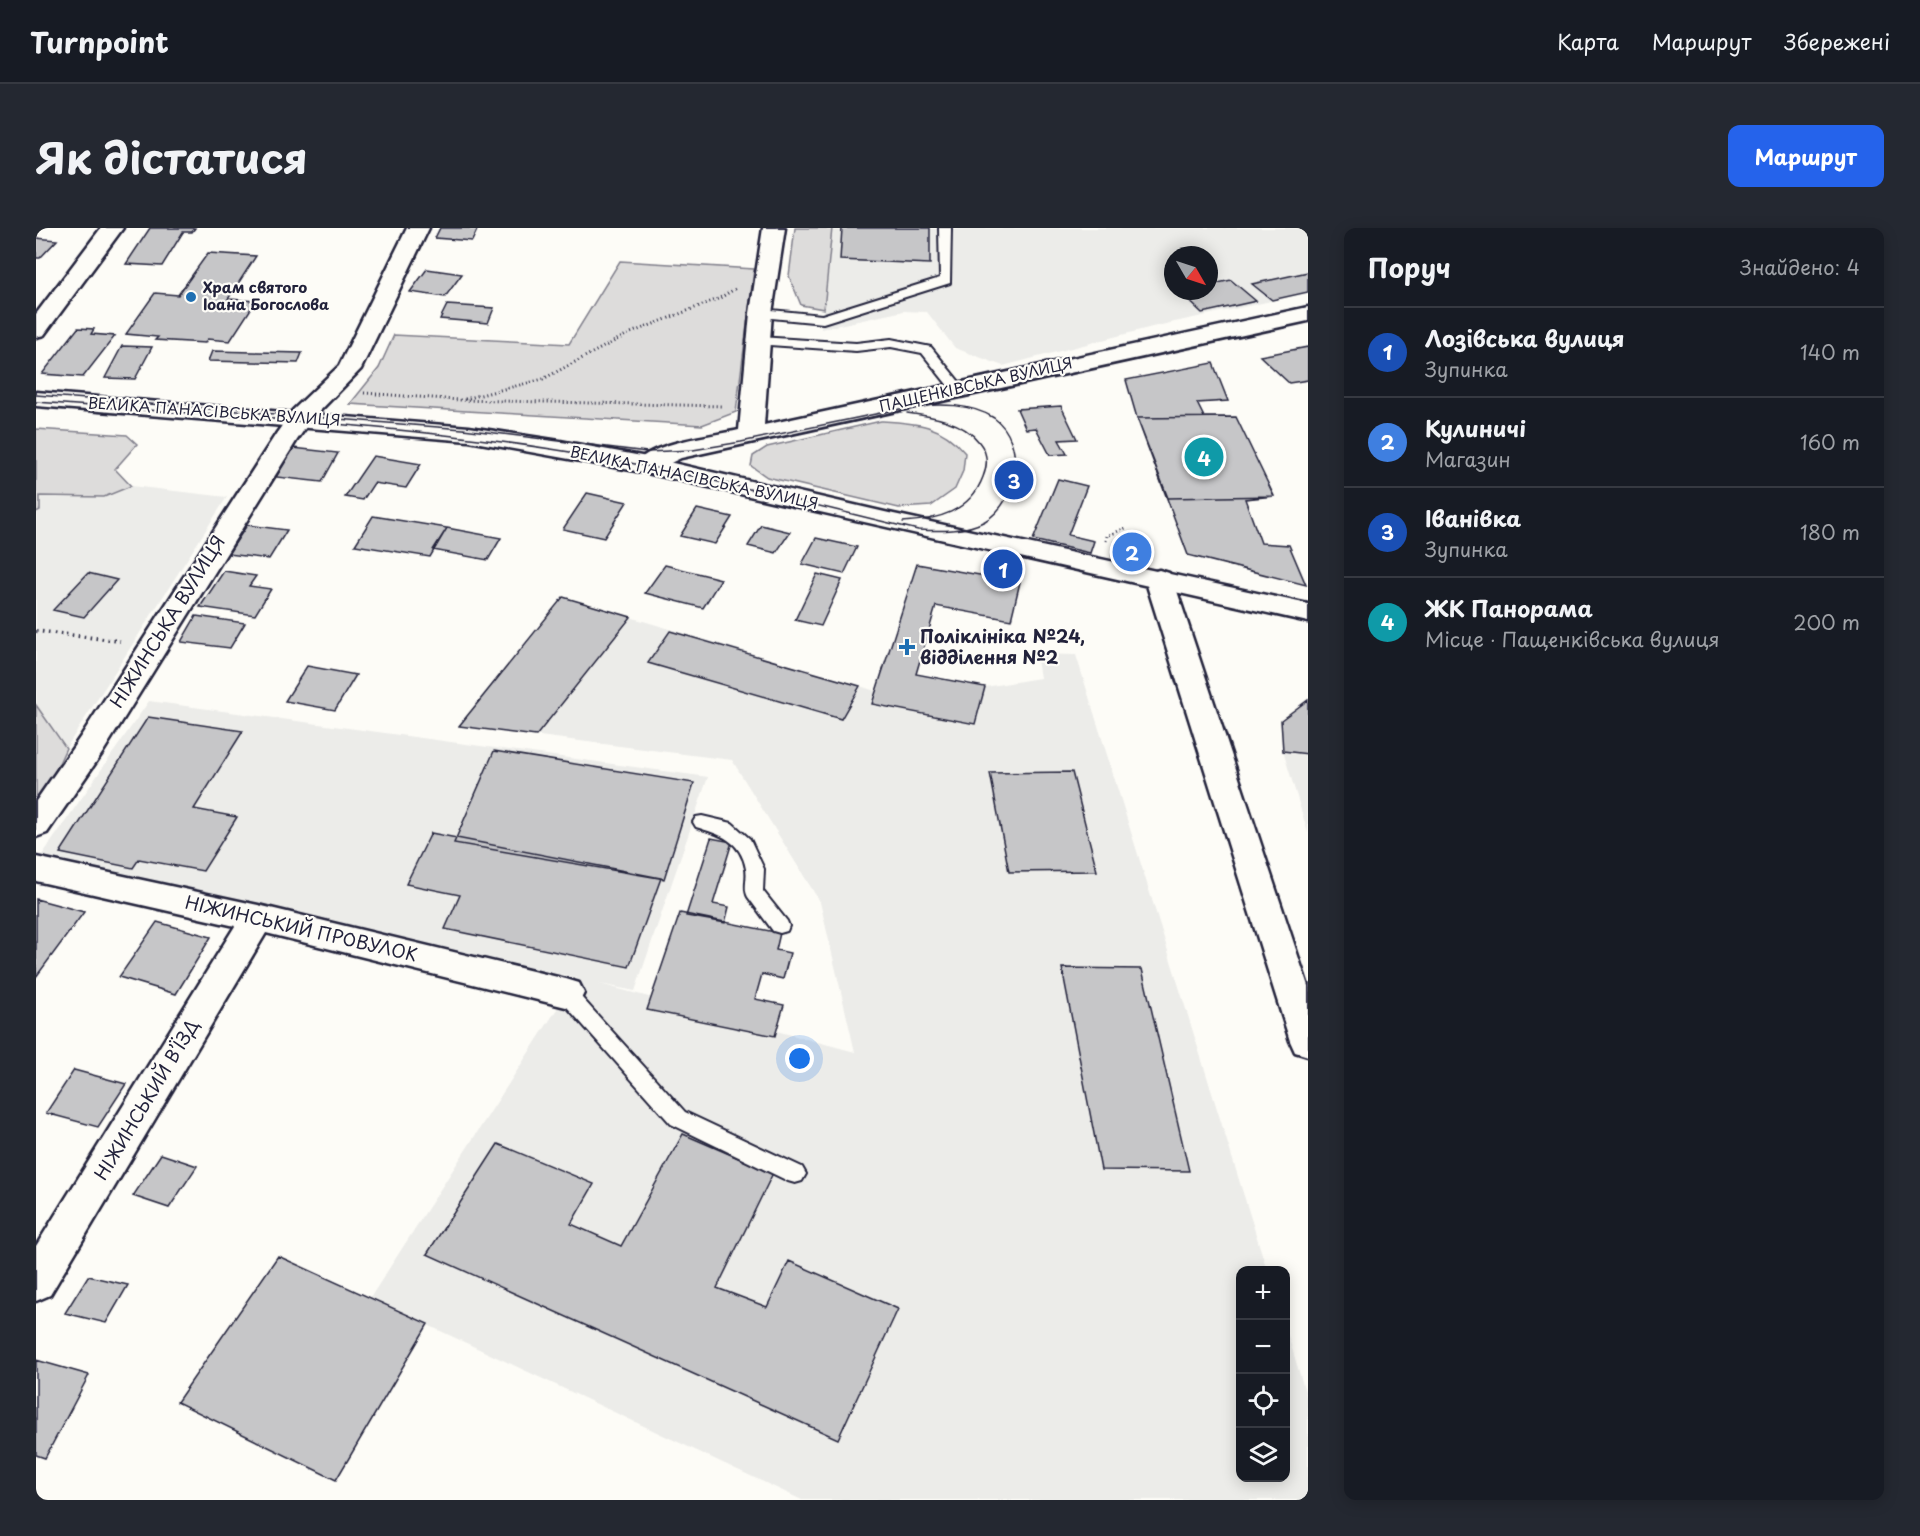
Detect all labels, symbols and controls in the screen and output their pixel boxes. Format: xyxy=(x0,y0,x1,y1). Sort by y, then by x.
text: Turnpoint xyxy=(30,20,169,63)
text: Карта xyxy=(1557,25,1619,57)
text: Маршрут xyxy=(1652,25,1751,57)
text: Збережені xyxy=(1784,25,1890,57)
text: Як дістатися xyxy=(36,125,308,188)
button: Маршрут xyxy=(1728,125,1884,187)
north arrow xyxy=(1164,246,1218,300)
text: Поруч xyxy=(1368,248,1451,287)
text: Знайдено: 4 xyxy=(1740,252,1860,282)
place label: Храм святого Іоана Богослова xyxy=(203,275,329,315)
marker: Храм святого Іоана Богослова xyxy=(184,290,198,304)
text: Лозівська вулиця xyxy=(1425,321,1625,354)
text: 1 xyxy=(1383,337,1392,367)
text: 140 m xyxy=(1800,337,1860,367)
street label: ПАЩЕНКІВСЬКА ВУЛИЦЯ xyxy=(877,350,1075,417)
text: Зупинка xyxy=(1425,354,1508,384)
street label: ВЕЛИКА ПАНАСІВСЬКА ВУЛИЦЯ xyxy=(87,390,341,431)
text: Кулиничі xyxy=(1425,411,1526,444)
text: 2 xyxy=(1380,427,1395,457)
text: 160 m xyxy=(1800,427,1860,457)
pin: 4 xyxy=(1184,434,1224,480)
street label: ВЕЛИКА ПАНАСІВСЬКА ВУЛИЦЯ xyxy=(568,439,821,514)
text: Магазин xyxy=(1425,444,1511,474)
pin: 3 xyxy=(994,458,1034,502)
text: Іванівка xyxy=(1425,501,1521,534)
text: 3 xyxy=(1381,517,1394,547)
text: 180 m xyxy=(1800,517,1860,547)
street label: НІЖИНСЬКА ВУЛИЦЯ xyxy=(103,530,231,713)
pin: 2 xyxy=(1112,530,1152,574)
text: Зупинка xyxy=(1425,534,1508,564)
pin: 1 xyxy=(984,546,1022,592)
text: ЖК Панорама xyxy=(1425,591,1593,624)
text: 4 xyxy=(1381,607,1394,637)
text: 200 m xyxy=(1793,607,1860,637)
place label: Поліклініка №24, відділення №2 xyxy=(920,622,1085,670)
text: Місце · Пащенківська вулиця xyxy=(1425,624,1720,654)
marker: Поліклініка №24, відділення №2 xyxy=(898,638,916,656)
street label: НІЖИНСЬКИЙ ПРОВУЛОК xyxy=(183,888,420,967)
street label: НІЖИНСЬКИЙ В’ЇЗД xyxy=(87,1014,205,1185)
your location xyxy=(785,1044,814,1073)
map controls xyxy=(1236,1266,1290,1482)
button: + xyxy=(1236,1266,1290,1320)
button: − xyxy=(1236,1320,1290,1374)
button: locate xyxy=(1236,1374,1290,1428)
button: layers xyxy=(1236,1428,1290,1482)

